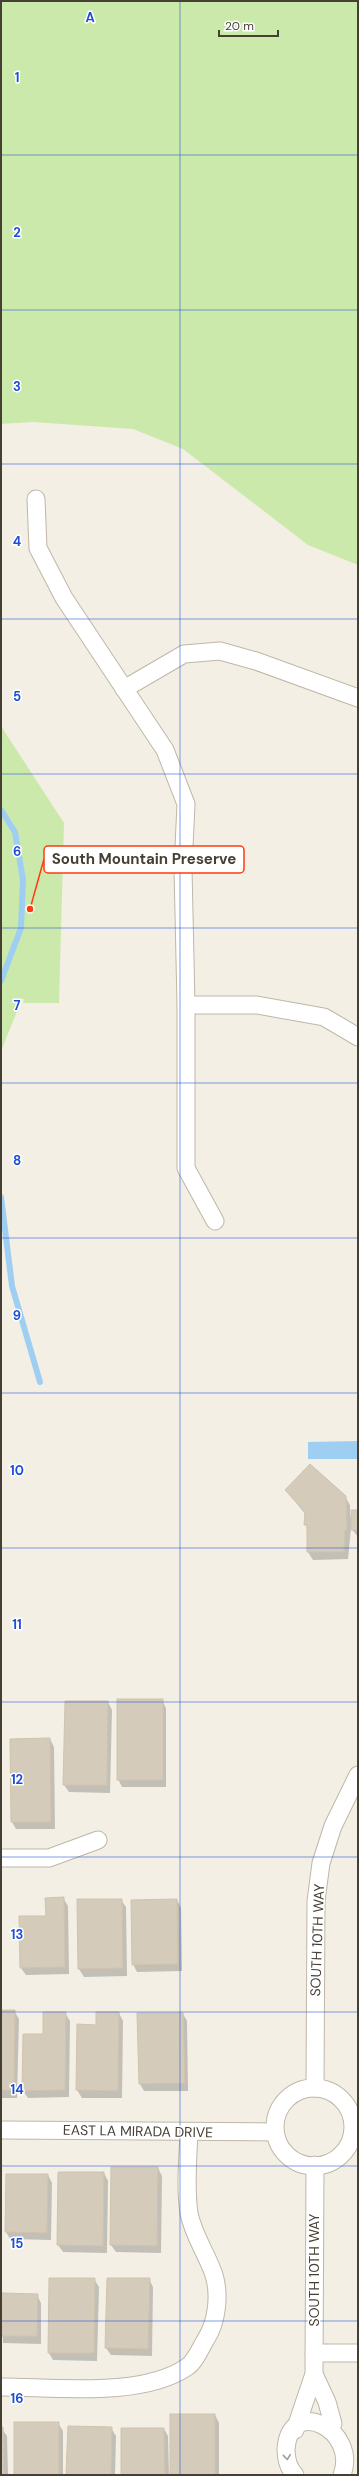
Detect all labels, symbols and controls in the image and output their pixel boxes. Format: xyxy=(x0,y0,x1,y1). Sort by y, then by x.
text: A xyxy=(85,9,95,26)
scale bar xyxy=(219,12,278,38)
text: 20 m xyxy=(225,18,254,34)
text: 1 xyxy=(15,69,19,86)
text: 2 xyxy=(13,224,21,241)
text: 3 xyxy=(13,378,21,395)
text: 4 xyxy=(13,533,21,550)
text: 5 xyxy=(13,688,21,705)
text: 6 xyxy=(13,843,21,860)
callout: South Mountain Preserve xyxy=(44,846,244,873)
text: South Mountain Preserve xyxy=(52,849,236,869)
text: 7 xyxy=(14,997,21,1014)
text: 8 xyxy=(13,1152,21,1169)
text: 9 xyxy=(13,1307,21,1324)
text: 10 xyxy=(10,1462,24,1479)
text: 11 xyxy=(12,1616,22,1633)
text: 12 xyxy=(11,1771,23,1788)
street label: SOUTH 10TH WAY xyxy=(306,1883,328,1997)
text: 13 xyxy=(11,1926,23,1943)
text: 14 xyxy=(10,2081,24,2098)
street label: EAST LA MIRADA DRIVE xyxy=(63,2121,213,2141)
street label: SOUTH 10TH WAY xyxy=(305,2214,323,2326)
text: 15 xyxy=(11,2235,23,2252)
text: 16 xyxy=(11,2390,23,2407)
one-way arrow xyxy=(282,2454,291,2460)

